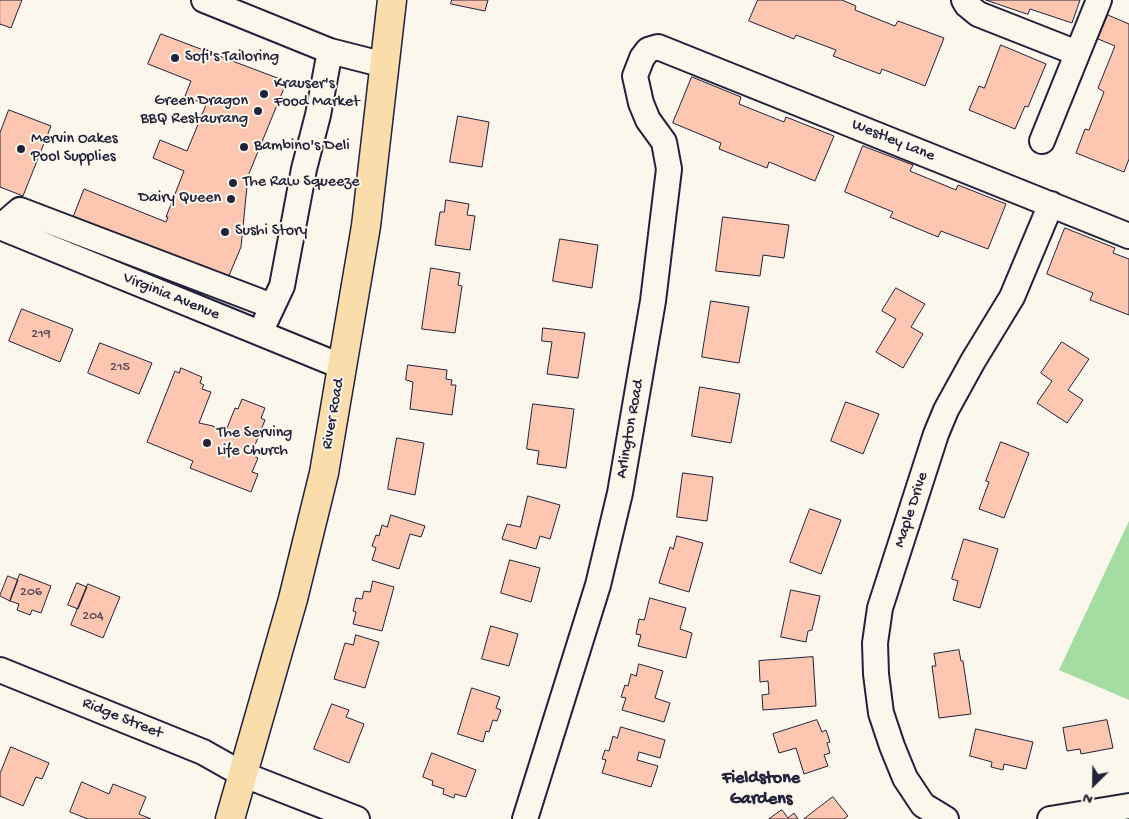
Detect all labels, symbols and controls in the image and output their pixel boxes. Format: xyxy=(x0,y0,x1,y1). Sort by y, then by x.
place label: Sofi's Tailoring xyxy=(185,48,279,68)
marker: Sofi's Tailoring xyxy=(169,52,181,64)
place label: Krauser's Food Market xyxy=(274,75,360,113)
marker: Krauser's Food Market xyxy=(258,88,270,100)
place label: Green Dragon BBQ Restaurang xyxy=(140,92,248,130)
marker: Green Dragon BBQ Restaurang xyxy=(252,105,264,117)
street label: Westley Lane xyxy=(848,116,938,166)
place label: Mervin Oakes Pool Supplies xyxy=(31,130,118,168)
place label: Bambino's Deli xyxy=(254,137,350,157)
marker: Bambino's Deli xyxy=(238,141,250,153)
marker: Mervin Oakes Pool Supplies xyxy=(15,143,27,155)
place label: The Raw Squeeze xyxy=(243,173,360,193)
marker: The Raw Squeeze xyxy=(227,177,239,189)
place label: Dairy Queen xyxy=(139,189,221,209)
marker: Dairy Queen xyxy=(225,193,237,205)
place label: Sushi Story xyxy=(235,222,307,242)
marker: Sushi Story xyxy=(219,226,231,238)
street label: Virginia Avenue xyxy=(120,269,222,325)
house number: 219 xyxy=(31,327,51,343)
house number: 215 xyxy=(110,360,130,376)
street label: River Road xyxy=(318,377,350,451)
street label: Arlington Road xyxy=(613,378,649,480)
place label: The Serving Life Church xyxy=(217,424,292,462)
marker: The Serving Life Church xyxy=(201,437,213,449)
street label: Maple Drive xyxy=(891,470,933,550)
house number: 206 xyxy=(20,585,42,601)
house number: 204 xyxy=(82,609,104,625)
street label: Ridge Street xyxy=(79,694,165,744)
north arrow xyxy=(1069,759,1119,809)
district label: Fieldstone Gardens xyxy=(722,768,800,811)
text: N xyxy=(1080,789,1095,808)

